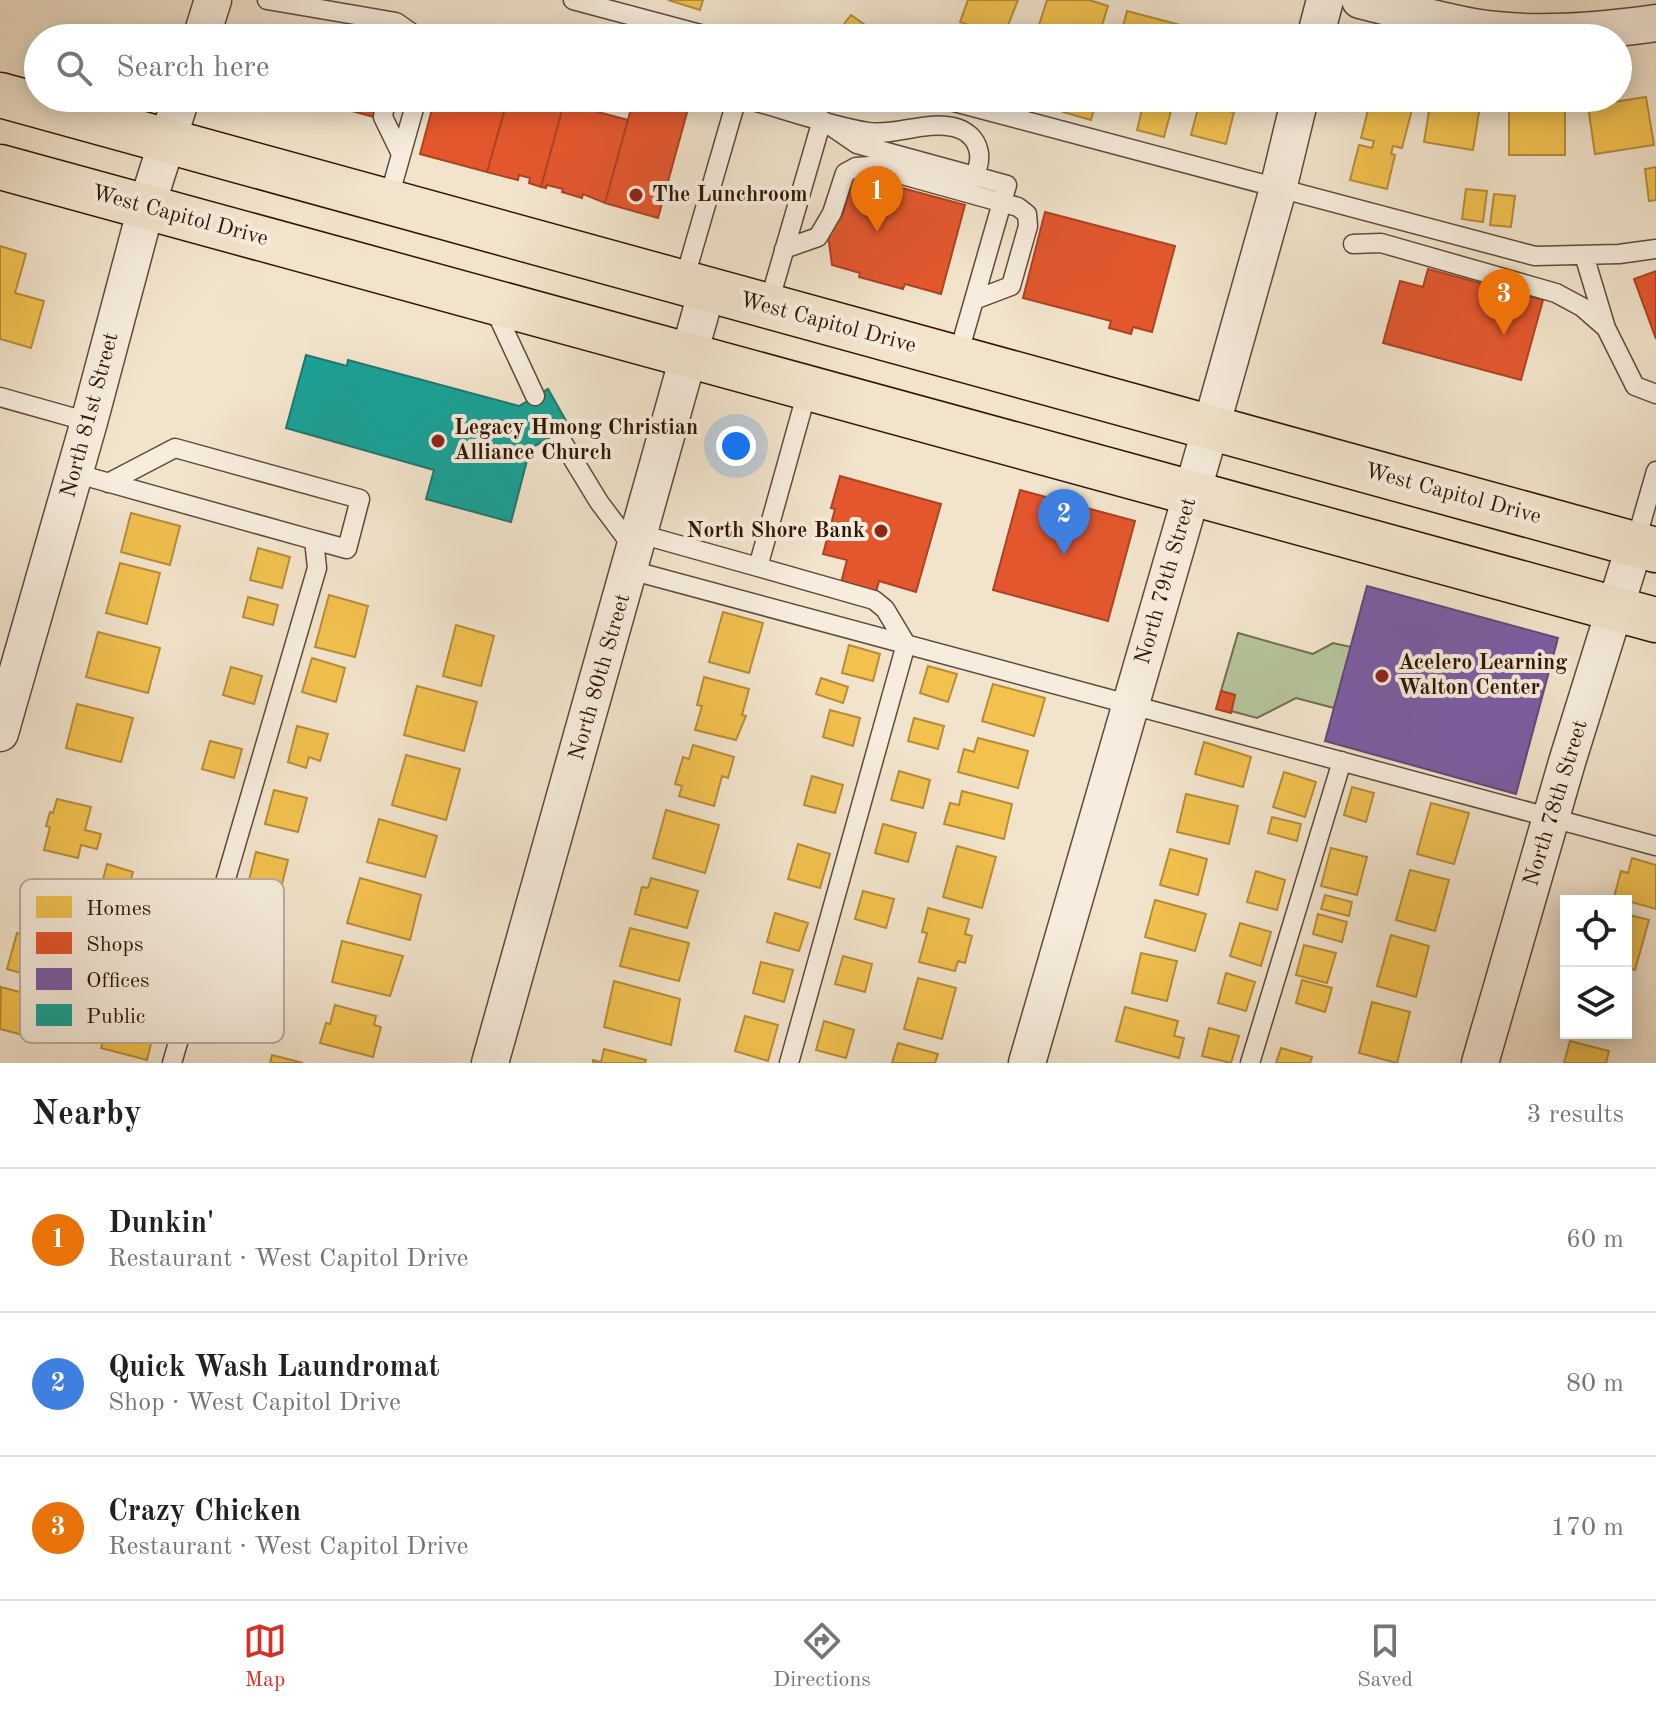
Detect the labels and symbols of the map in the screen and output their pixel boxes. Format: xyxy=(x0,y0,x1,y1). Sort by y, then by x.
pin: 1 xyxy=(851,166,903,232)
street label: West Capitol Drive xyxy=(90,182,270,250)
place label: The Lunchroom xyxy=(652,184,808,206)
marker: The Lunchroom xyxy=(627,186,645,204)
pin: 3 xyxy=(1478,269,1530,335)
street label: West Capitol Drive xyxy=(738,289,918,357)
street label: North 81st Street xyxy=(57,330,123,500)
place label: Legacy Hmong Christian Alliance Church xyxy=(454,417,698,464)
your location xyxy=(716,426,756,466)
marker: Legacy Hmong Christian Alliance Church xyxy=(429,432,447,450)
street label: West Capitol Drive xyxy=(1363,460,1543,528)
pin: 2 xyxy=(1038,489,1090,555)
street label: North 79th Street xyxy=(1132,495,1200,667)
place label: North Shore Bank xyxy=(687,520,865,542)
marker: North Shore Bank xyxy=(872,522,890,540)
street label: North 80th Street xyxy=(566,591,634,763)
place label: Acelero Learning Walton Center xyxy=(1398,652,1567,699)
marker: Acelero Learning Walton Center xyxy=(1373,667,1391,685)
street label: North 78th Street xyxy=(1520,717,1592,889)
legend xyxy=(20,879,284,1043)
text: Homes xyxy=(86,898,151,920)
text: Shops xyxy=(86,934,143,956)
text: Offices xyxy=(86,970,150,992)
text: Public xyxy=(86,1006,145,1028)

